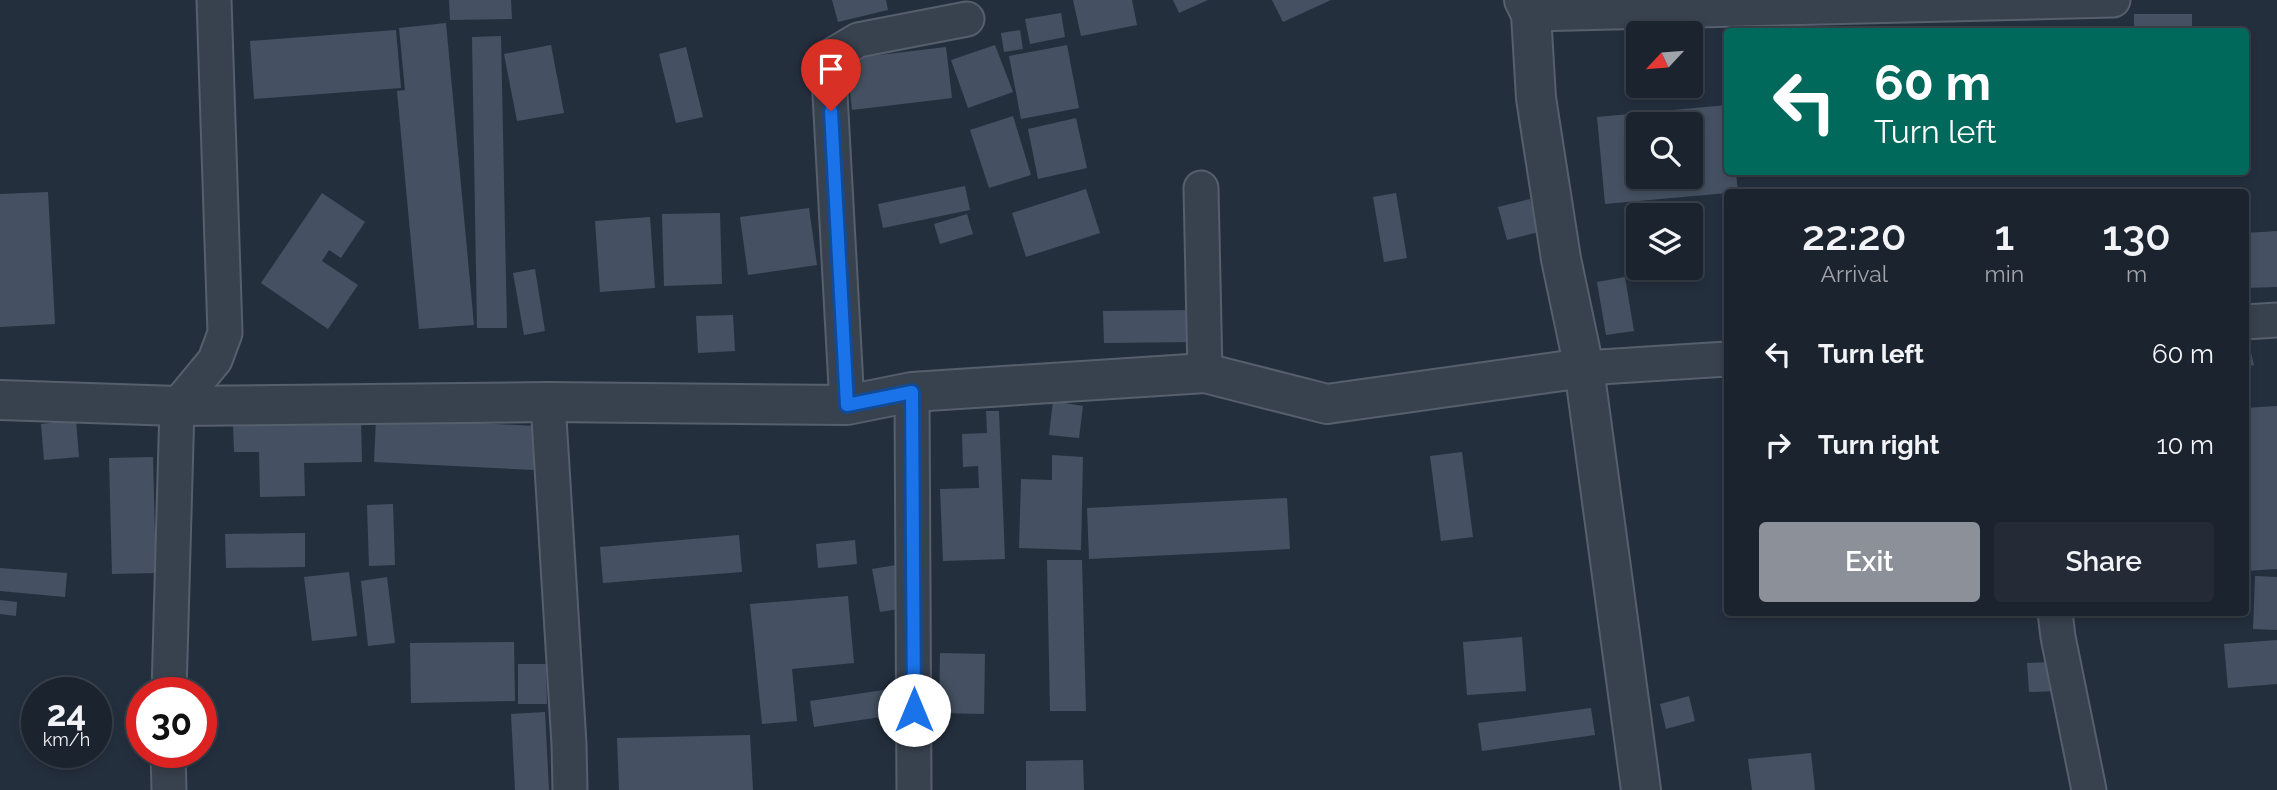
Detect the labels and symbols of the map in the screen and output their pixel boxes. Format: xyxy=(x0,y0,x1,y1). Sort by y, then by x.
north arrow xyxy=(1626,21,1703,98)
pin xyxy=(801,39,861,111)
position arrow xyxy=(877,673,951,747)
speed limit sign: 30 xyxy=(126,677,217,768)

